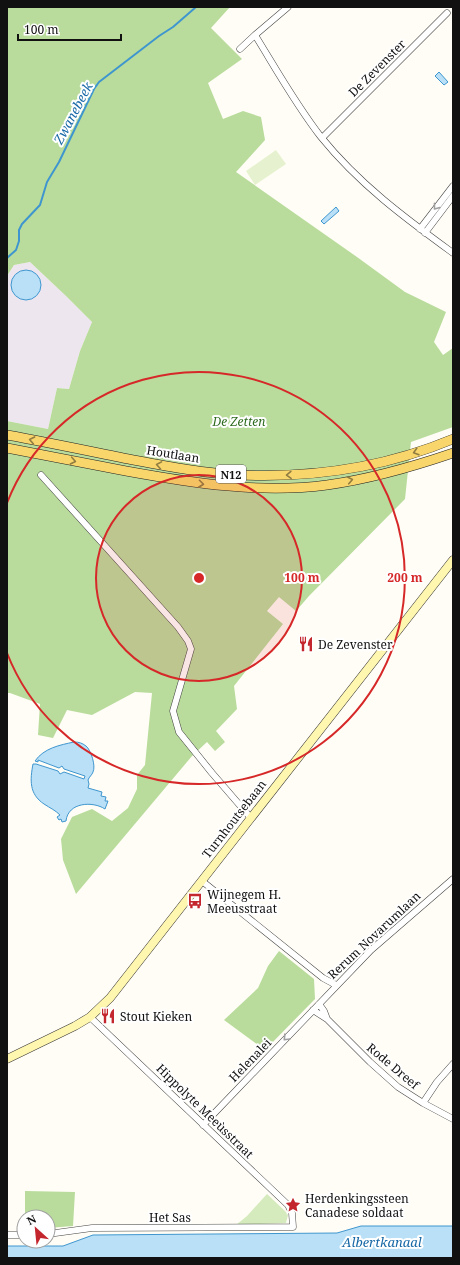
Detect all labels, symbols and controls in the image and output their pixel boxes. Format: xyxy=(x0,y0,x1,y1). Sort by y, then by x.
scale bar xyxy=(18,16,121,42)
text: 100 m xyxy=(24,21,59,38)
street label: De Zevenster xyxy=(345,35,410,100)
water label: Zwanebeek xyxy=(49,78,97,148)
one-way arrow xyxy=(434,203,441,210)
park label: De Zetten xyxy=(212,413,265,430)
one-way arrow xyxy=(29,436,35,444)
street label: Houtlaan xyxy=(145,441,201,467)
one-way arrow xyxy=(413,447,420,456)
one-way arrow xyxy=(70,456,76,465)
one-way arrow xyxy=(156,461,163,470)
road number: N12 xyxy=(216,465,246,483)
one-way arrow xyxy=(286,470,292,479)
one-way arrow xyxy=(347,476,353,485)
one-way arrow xyxy=(198,479,204,488)
text: 100 m xyxy=(284,569,320,586)
text: 200 m xyxy=(387,569,423,586)
centre of rings xyxy=(192,571,206,585)
restaurant icon: De Zevenster xyxy=(297,635,315,653)
place label: De Zevenster xyxy=(318,636,393,653)
street label: Turnhoutsebaan xyxy=(198,776,270,862)
place label: Wijnegem H. Meeusstraat xyxy=(207,886,281,917)
street label: Rerum Novarumlaan xyxy=(324,887,424,983)
bus stop icon: Wijnegem H. Meeusstraat xyxy=(186,892,204,910)
restaurant icon: Stout Kieken xyxy=(99,1007,117,1025)
place label: Stout Kieken xyxy=(120,1008,193,1025)
one-way arrow xyxy=(283,1033,291,1041)
street label: Helenalei xyxy=(225,1034,275,1086)
street label: Rode Dreef xyxy=(363,1039,424,1094)
street label: Hippolyte Meeùsstraat xyxy=(153,1060,257,1162)
place label: Herdenkingssteen Canadese soldaat xyxy=(305,1190,409,1221)
place icon: Herdenkingssteen Canadese soldaat xyxy=(284,1196,302,1214)
north arrow xyxy=(16,1209,56,1249)
street label: Het Sas xyxy=(149,1209,191,1226)
text: N xyxy=(24,1211,39,1228)
water label: Albertkanaal xyxy=(341,1233,422,1251)

